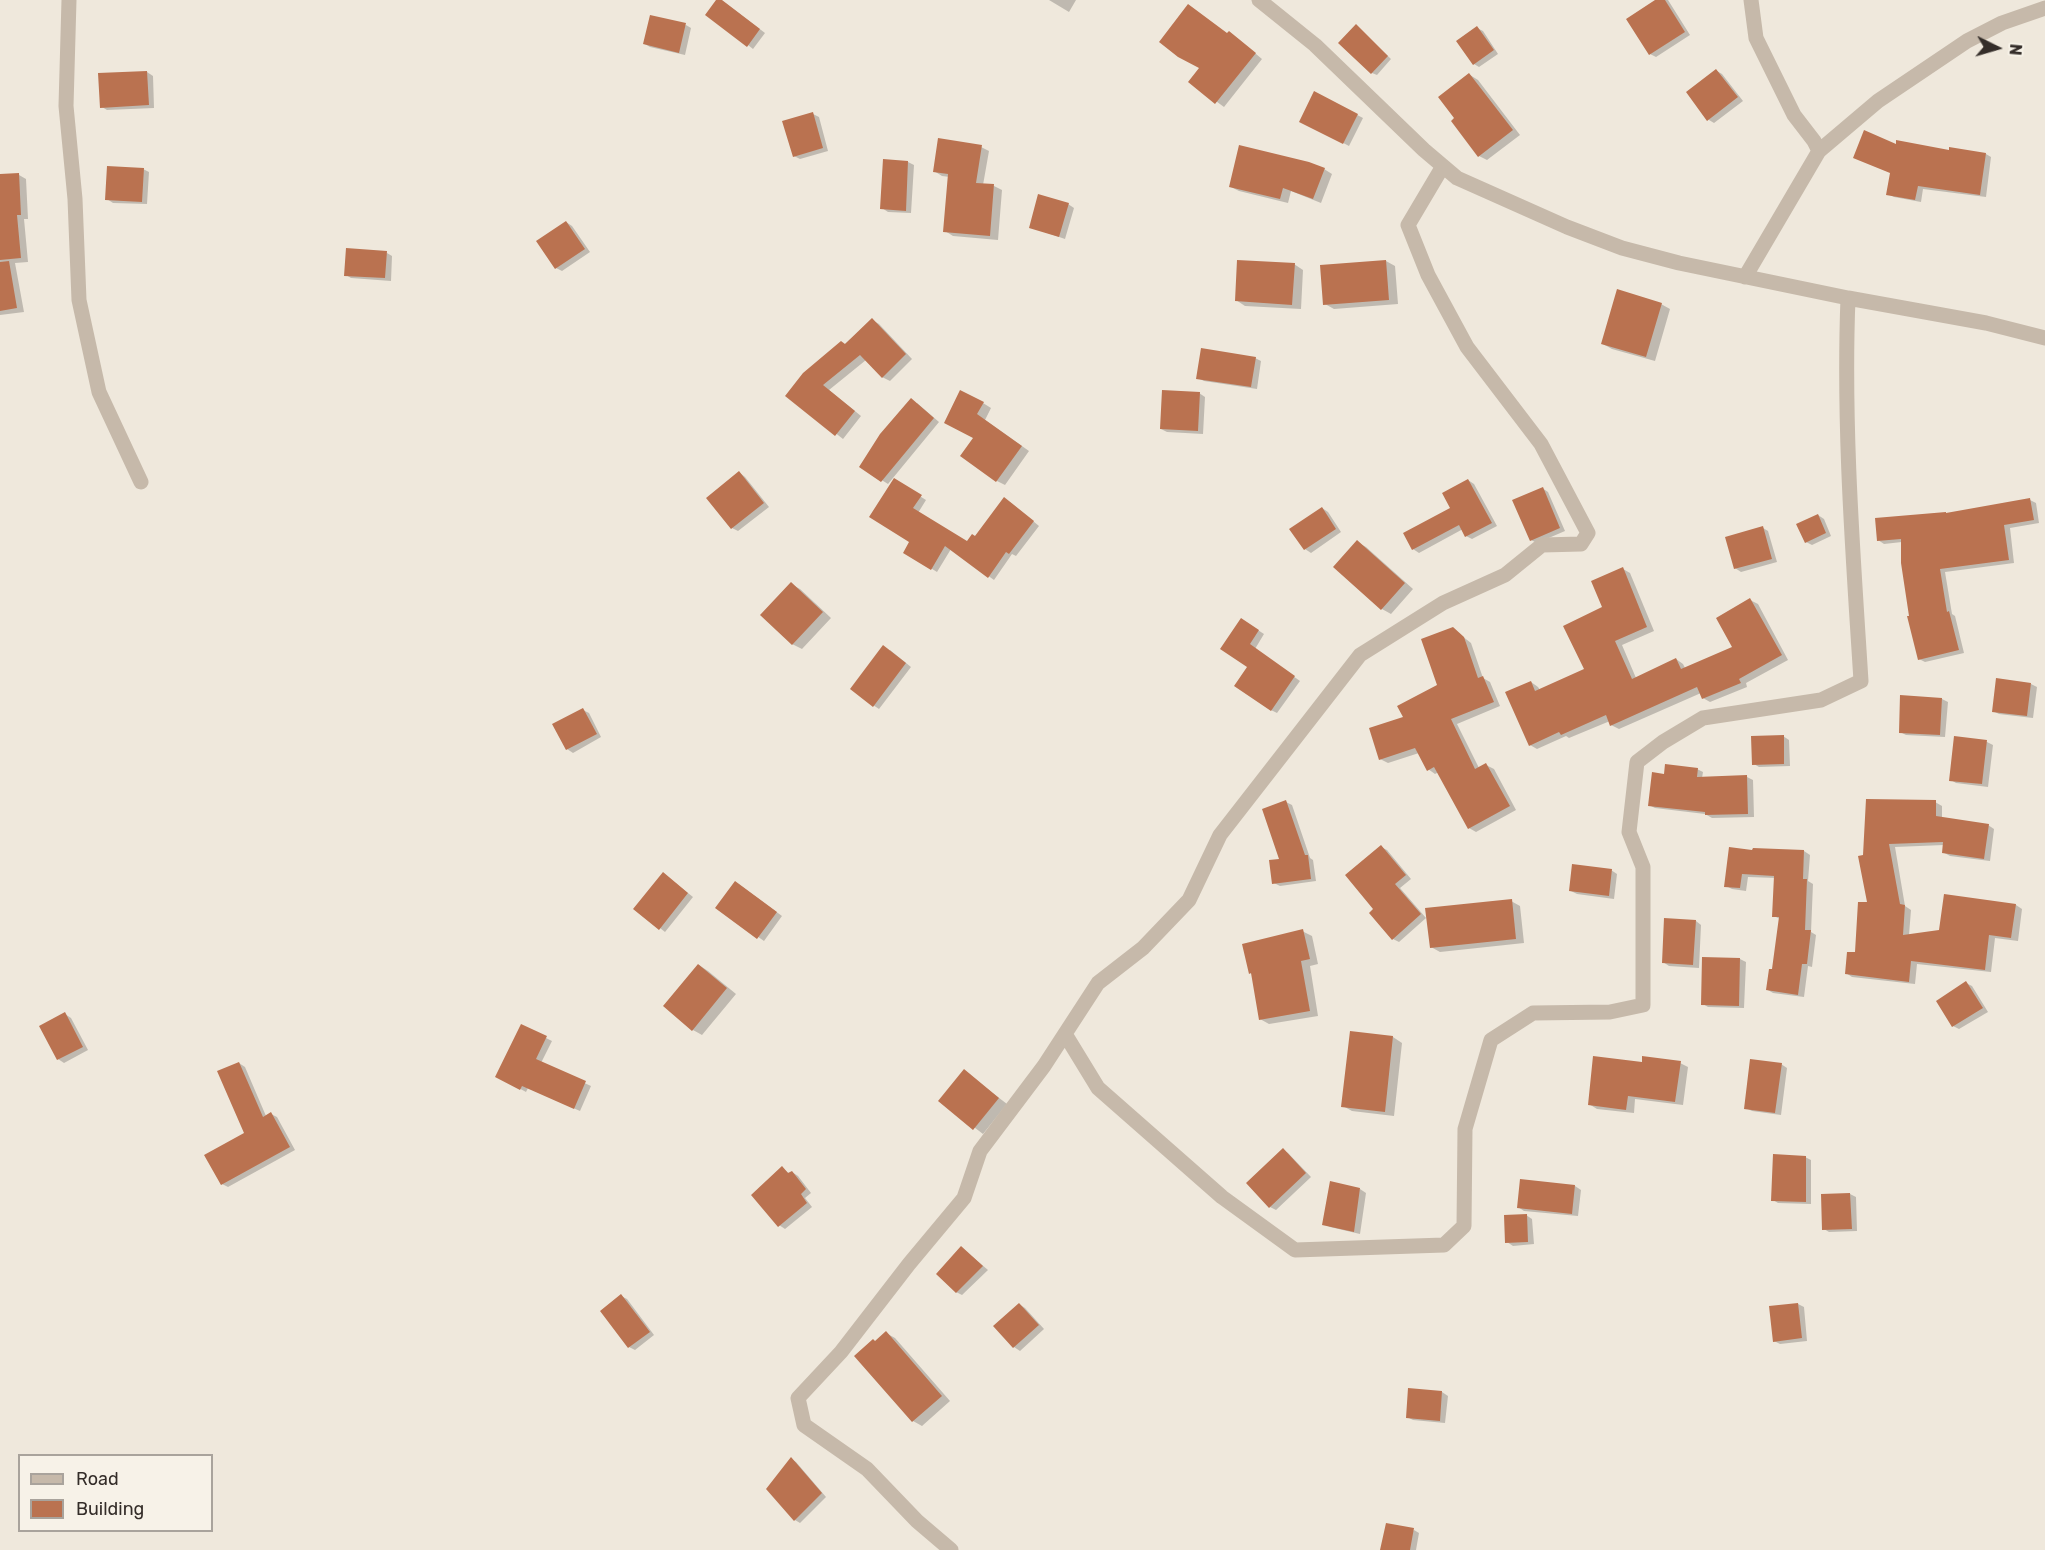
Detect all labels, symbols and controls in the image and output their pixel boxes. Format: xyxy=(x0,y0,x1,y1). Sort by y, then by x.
north arrow xyxy=(1967,18,2027,78)
text: N xyxy=(2005,43,2025,56)
legend xyxy=(18,1454,213,1532)
text: Road xyxy=(76,1468,119,1490)
text: Building xyxy=(76,1498,144,1520)

